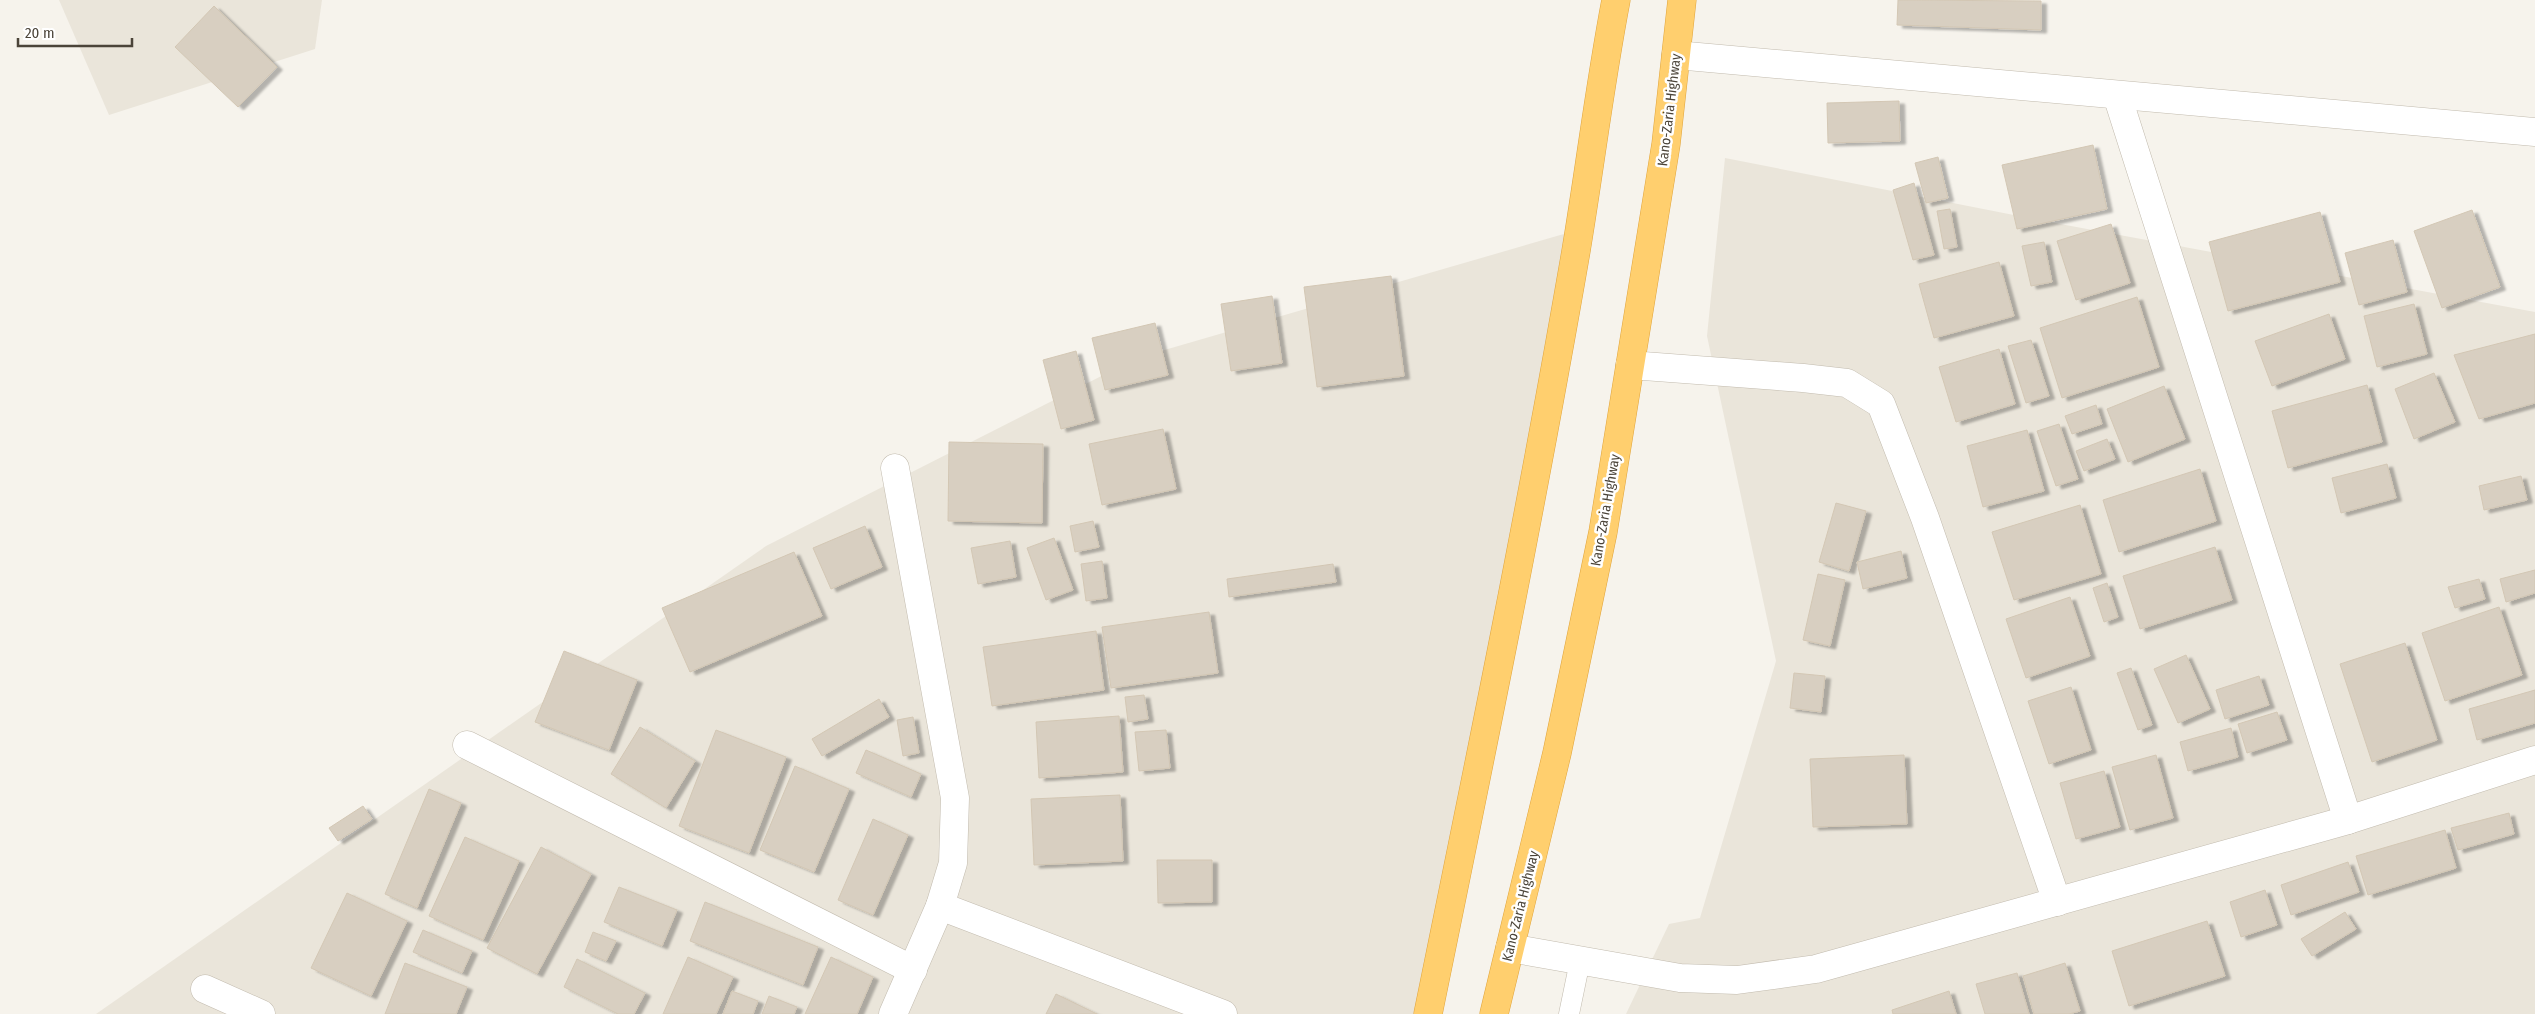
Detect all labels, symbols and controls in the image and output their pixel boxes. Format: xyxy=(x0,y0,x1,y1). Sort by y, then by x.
scale bar xyxy=(18,15,131,47)
text: 20 m xyxy=(25,24,55,42)
street label: Kano-Zaria Highway xyxy=(1654,52,1685,167)
street label: Kano-Zaria Highway xyxy=(1587,452,1624,567)
street label: Kano-Zaria Highway xyxy=(1499,848,1543,963)

